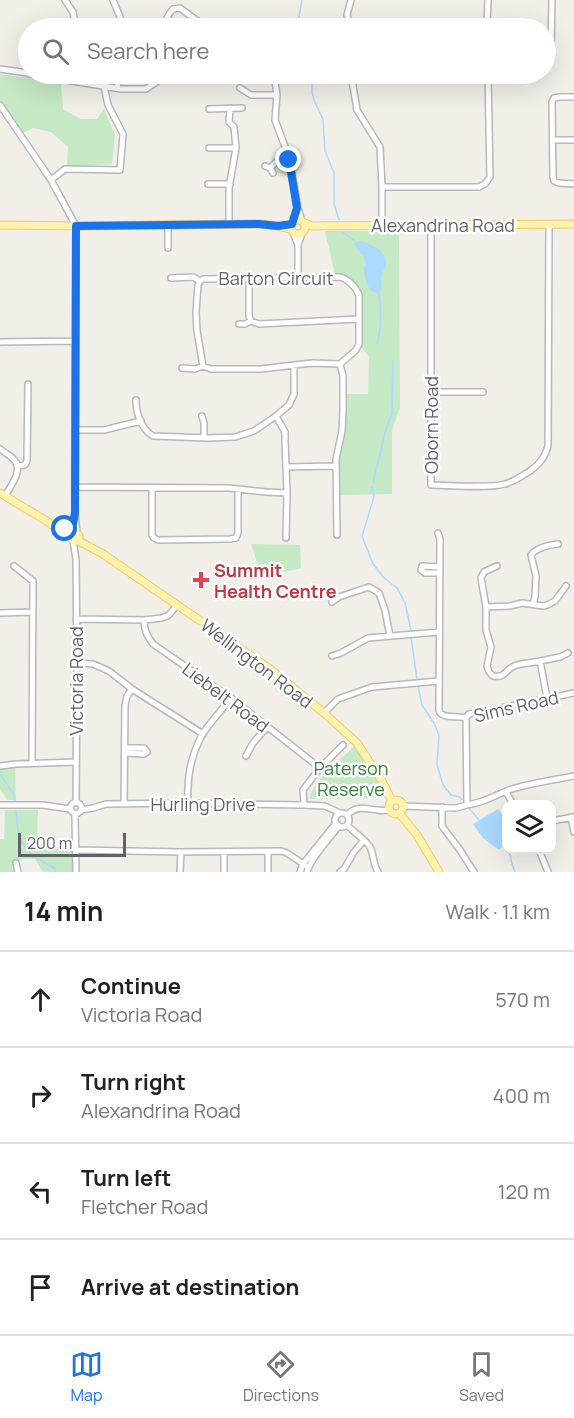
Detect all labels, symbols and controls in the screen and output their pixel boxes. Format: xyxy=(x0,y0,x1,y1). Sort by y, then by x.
search box xyxy=(18,18,556,84)
icon: search xyxy=(39,35,72,68)
text: Search here xyxy=(87,36,209,66)
route end xyxy=(275,146,301,172)
street label: Alexandrina Road xyxy=(371,213,515,237)
street label: Barton Circuit xyxy=(219,266,333,290)
street label: Oborn Road xyxy=(419,376,443,474)
route start xyxy=(51,515,77,541)
place label: Summit Health Centre xyxy=(214,558,337,603)
marker: Summit Health Centre xyxy=(192,571,210,589)
street label: Wellington Road xyxy=(196,613,318,713)
street label: Victoria Road xyxy=(64,626,88,736)
street label: Liebelt Road xyxy=(178,656,274,738)
street label: Sims Road xyxy=(471,685,561,727)
park label: Paterson Reserve xyxy=(314,756,388,801)
street label: Hurling Drive xyxy=(151,792,255,816)
map controls xyxy=(502,800,556,854)
button: layers xyxy=(502,800,556,854)
scale bar xyxy=(18,830,126,858)
text: 200 m xyxy=(27,832,72,854)
text: 14 min xyxy=(24,893,103,929)
text: Walk · 1.1 km xyxy=(446,898,550,925)
text: Continue xyxy=(81,971,181,1001)
icon: ahead xyxy=(24,983,57,1016)
text: 570 m xyxy=(495,986,550,1013)
text: Victoria Road xyxy=(81,1001,202,1028)
text: Turn right xyxy=(81,1067,186,1097)
icon: right xyxy=(24,1079,57,1112)
text: 400 m xyxy=(493,1082,550,1109)
text: Alexandrina Road xyxy=(81,1097,241,1124)
text: Turn left xyxy=(81,1163,171,1193)
icon: left xyxy=(24,1175,57,1208)
text: 120 m xyxy=(498,1178,550,1205)
text: Fletcher Road xyxy=(81,1193,208,1220)
icon: arrive xyxy=(24,1271,57,1304)
text: Arrive at destination xyxy=(81,1272,299,1302)
tab: Map xyxy=(70,1348,103,1406)
tab: Directions xyxy=(243,1348,319,1406)
tab: Saved xyxy=(459,1348,504,1406)

